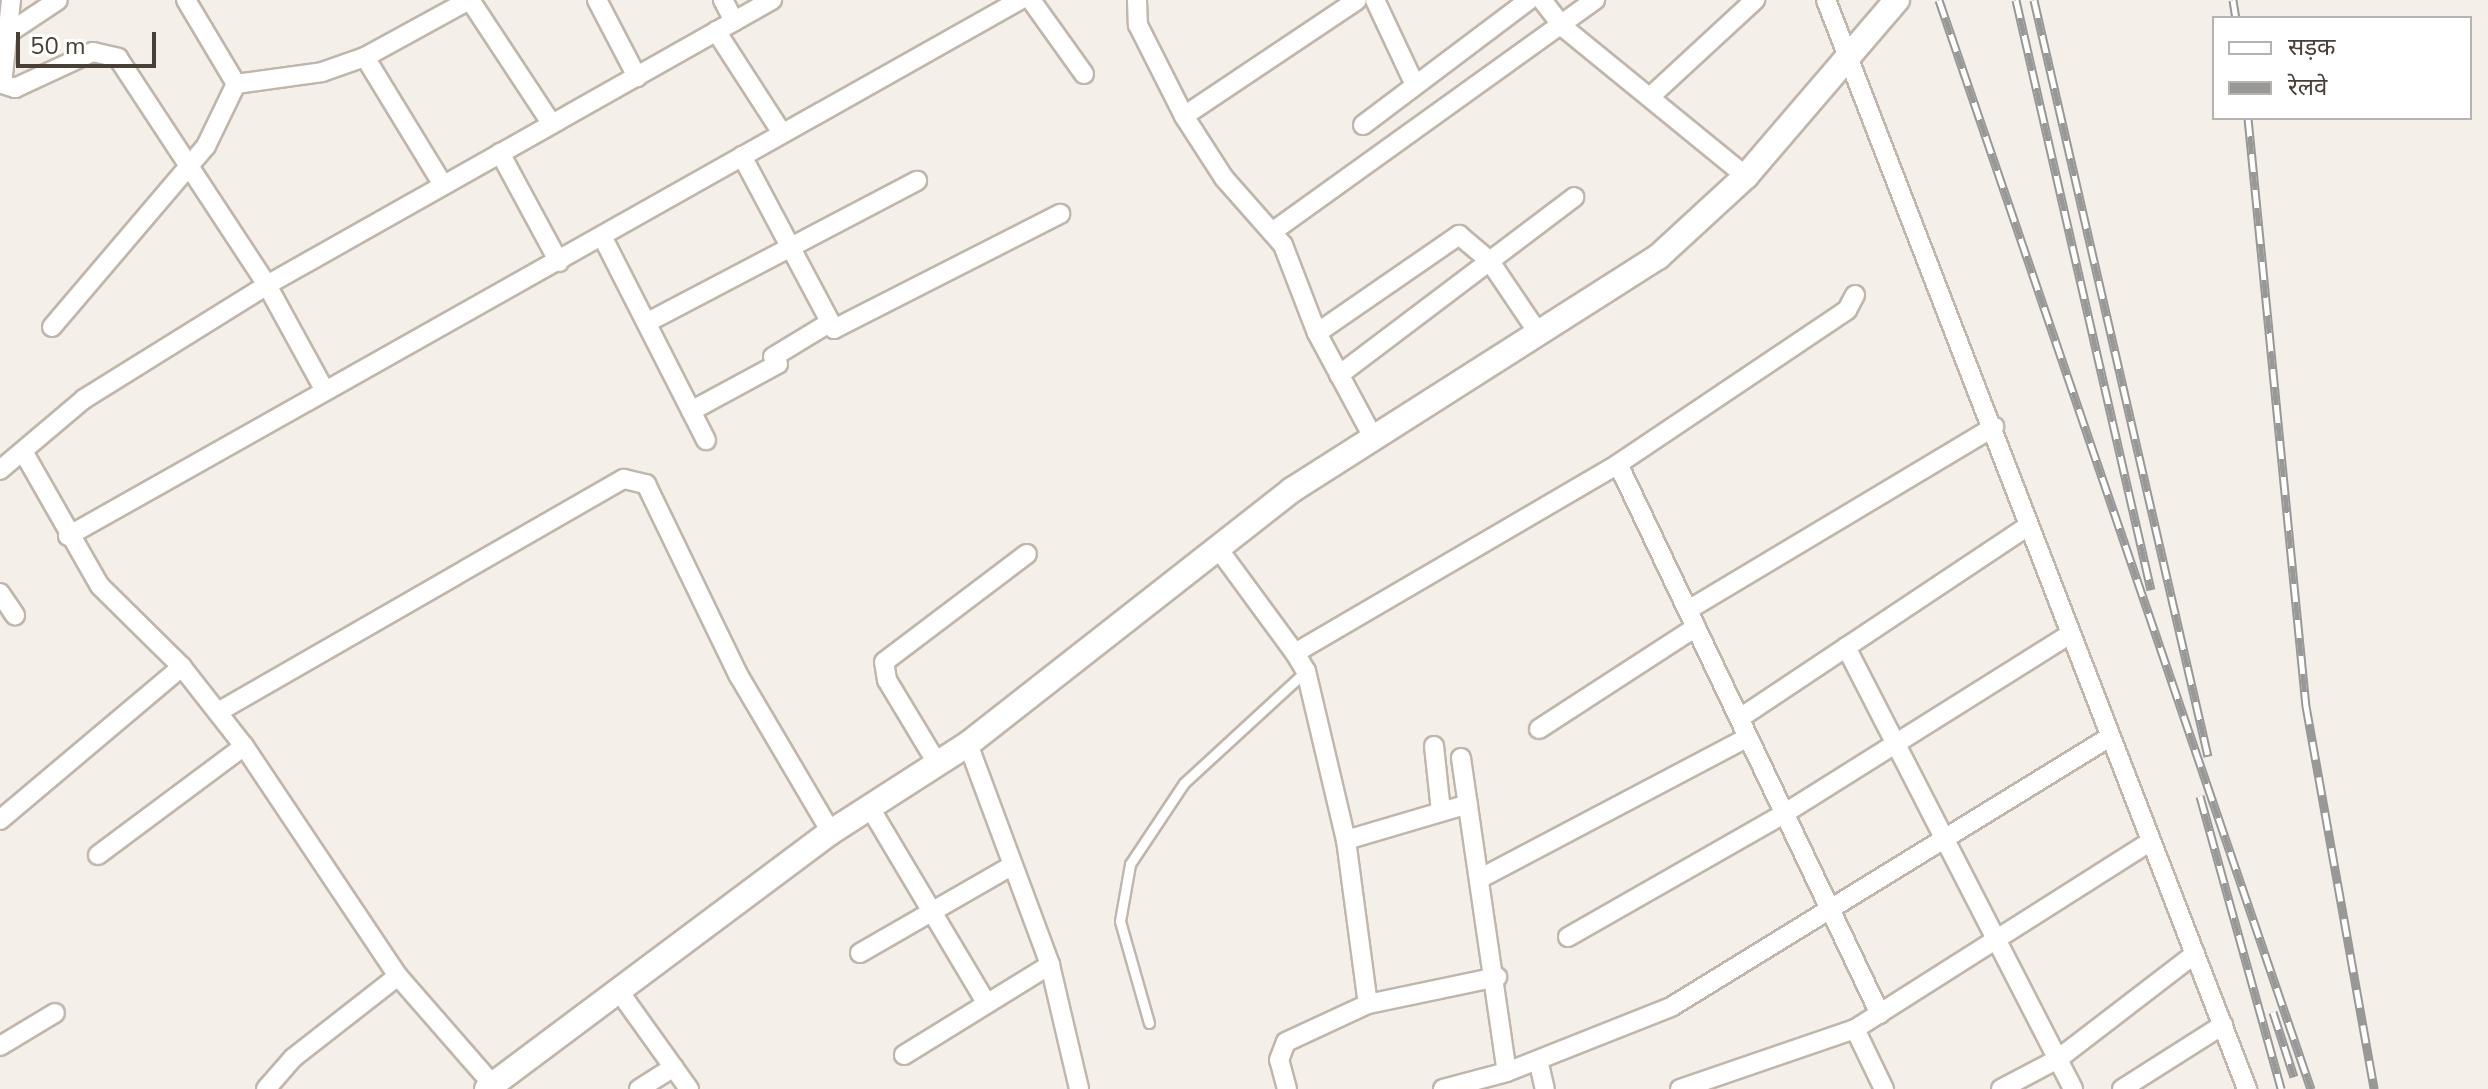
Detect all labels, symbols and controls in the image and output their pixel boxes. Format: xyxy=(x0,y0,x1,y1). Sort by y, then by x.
scale bar xyxy=(20,16,160,66)
legend xyxy=(2212,16,2472,120)
text: 50 m xyxy=(30,30,86,62)
text: सड़क xyxy=(2288,31,2336,63)
text: रेलवे xyxy=(2288,71,2327,103)

